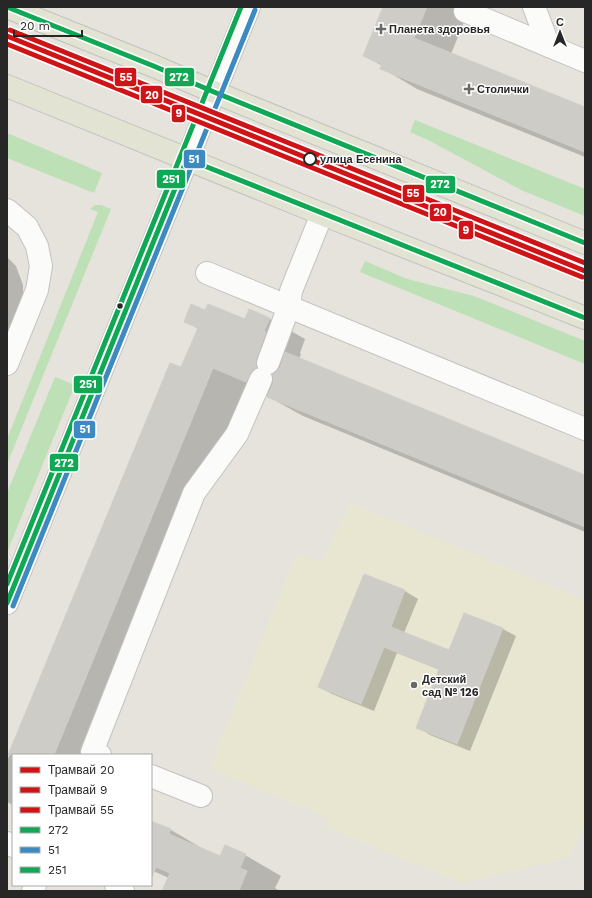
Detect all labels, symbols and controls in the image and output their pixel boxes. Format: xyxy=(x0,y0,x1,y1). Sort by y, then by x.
scale bar xyxy=(14,12,82,38)
north arrow xyxy=(540,12,580,52)
text: С xyxy=(556,16,564,29)
text: 20 m xyxy=(20,19,50,33)
place label: Планета здоровья xyxy=(389,23,490,36)
marker: Планета здоровья xyxy=(376,24,386,34)
line badge: 55 xyxy=(114,67,137,87)
line badge: 272 xyxy=(164,67,195,87)
text: 55 xyxy=(120,71,132,84)
text: 272 xyxy=(169,71,189,84)
place label: Столички xyxy=(477,83,529,96)
marker: Столички xyxy=(464,84,474,94)
line badge: 20 xyxy=(140,85,163,104)
text: 20 xyxy=(145,89,159,102)
line badge: 9 xyxy=(171,104,186,123)
text: 9 xyxy=(176,107,183,120)
line badge: 51 xyxy=(183,149,206,169)
marker: улица Есенина xyxy=(303,152,317,166)
text: 51 xyxy=(188,153,200,166)
place label: улица Есенина xyxy=(320,153,403,166)
line badge: 251 xyxy=(156,169,186,189)
text: 251 xyxy=(162,173,180,186)
line badge: 272 xyxy=(425,175,456,194)
text: 272 xyxy=(430,178,450,191)
line badge: 55 xyxy=(402,184,425,203)
text: 55 xyxy=(407,187,419,200)
line badge: 20 xyxy=(429,203,452,222)
text: 20 xyxy=(433,206,447,219)
line badge: 9 xyxy=(458,220,474,240)
text: 9 xyxy=(463,224,470,237)
unlabelled marker xyxy=(115,301,125,311)
line badge: 251 xyxy=(73,375,103,394)
text: 251 xyxy=(79,378,97,391)
line badge: 51 xyxy=(73,420,96,439)
text: 51 xyxy=(79,423,91,436)
line badge: 272 xyxy=(49,453,79,472)
text: 272 xyxy=(54,457,74,470)
place label: Детский сад № 126 xyxy=(422,673,479,699)
marker: Детский сад № 126 xyxy=(409,680,419,690)
legend xyxy=(12,754,152,886)
text: Трамвай 20 xyxy=(48,763,114,777)
text: Трамвай 9 xyxy=(48,783,107,797)
text: Трамвай 55 xyxy=(48,803,114,817)
text: 272 xyxy=(48,823,68,837)
text: 51 xyxy=(48,843,60,857)
text: 251 xyxy=(48,863,67,877)

